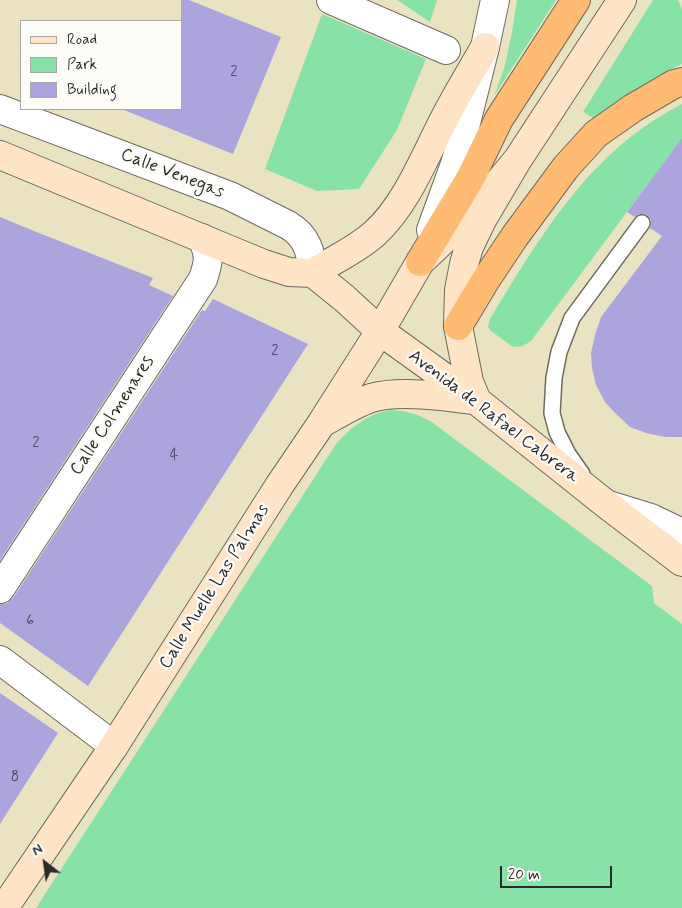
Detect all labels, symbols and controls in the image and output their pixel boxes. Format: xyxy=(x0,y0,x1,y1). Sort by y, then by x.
legend xyxy=(20,20,182,110)
text: Road xyxy=(67,30,97,50)
text: Park xyxy=(67,55,97,75)
house number: 2 xyxy=(230,64,238,82)
text: Building xyxy=(67,80,117,100)
street label: Calle Venegas xyxy=(117,144,227,204)
house number: 2 xyxy=(271,343,279,361)
street label: Avenida de Rafael Cabrera xyxy=(404,346,582,488)
street label: Calle Colmenares xyxy=(66,352,160,480)
house number: 2 xyxy=(32,435,40,453)
house number: 4 xyxy=(170,447,178,465)
street label: Calle Muelle Las Palmas xyxy=(155,501,275,673)
house number: 6 xyxy=(26,613,34,631)
house number: 8 xyxy=(11,769,19,787)
north arrow xyxy=(20,838,70,888)
text: N xyxy=(29,840,46,860)
scale bar xyxy=(502,856,614,888)
text: 20 m xyxy=(508,865,540,885)

